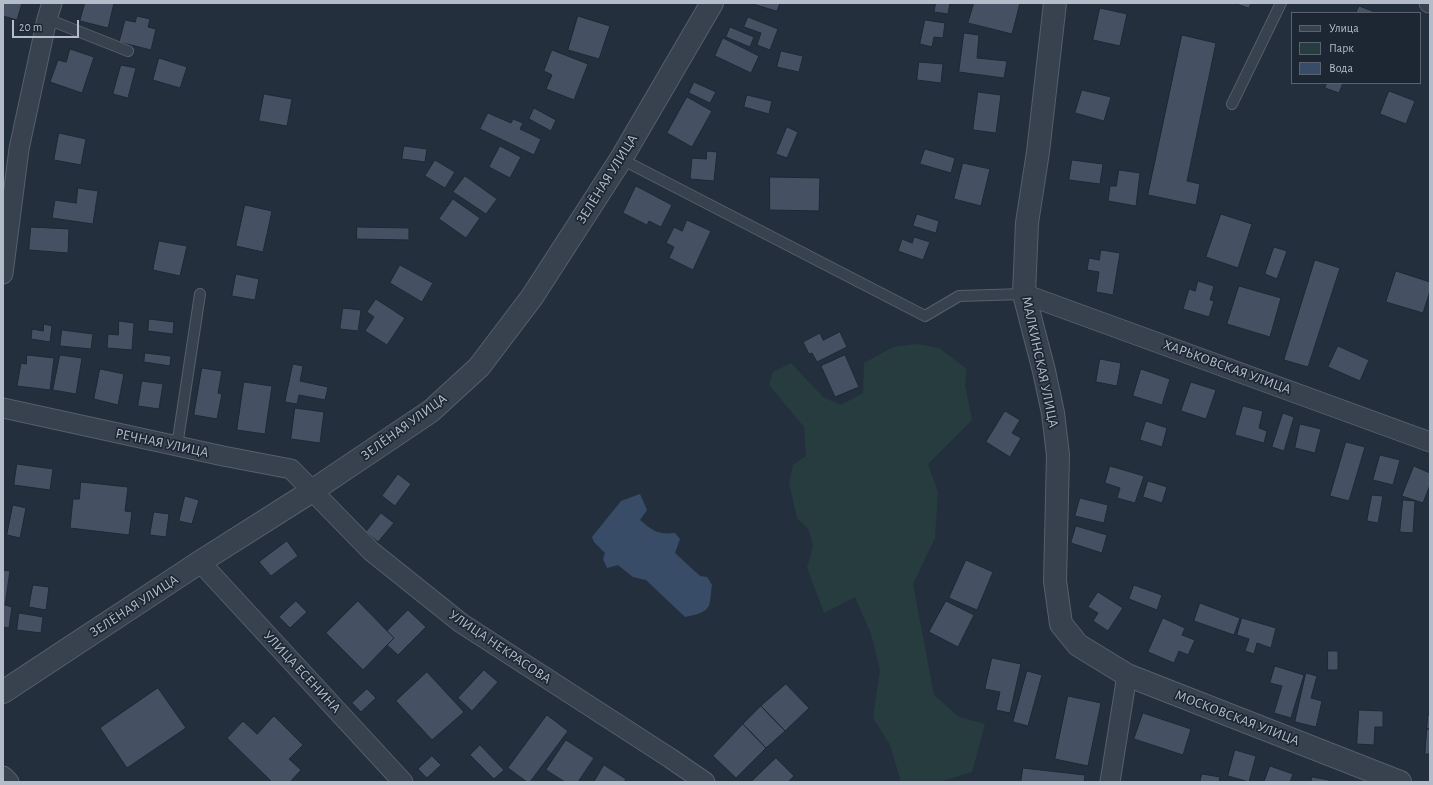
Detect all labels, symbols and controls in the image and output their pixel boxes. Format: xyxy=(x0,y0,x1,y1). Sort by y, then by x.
scale bar xyxy=(14,12,81,38)
legend xyxy=(1291,12,1421,84)
text: 20 m xyxy=(19,21,42,33)
text: Улица xyxy=(1329,22,1359,34)
text: Парк xyxy=(1329,42,1354,54)
text: Вода xyxy=(1329,62,1353,74)
street label: ЗЕЛЁНАЯ УЛИЦА xyxy=(573,131,641,227)
street label: МАЛКИНСКАЯ УЛИЦА xyxy=(1018,295,1062,429)
street label: ХАРЬКОВСКАЯ УЛИЦА xyxy=(1161,336,1293,398)
street label: ЗЕЛЁНАЯ УЛИЦА xyxy=(358,390,450,464)
street label: РЕЧНАЯ УЛИЦА xyxy=(114,425,210,461)
street label: ЗЕЛЁНАЯ УЛИЦА xyxy=(87,571,181,641)
street label: УЛИЦА НЕКРАСОВА xyxy=(446,607,554,687)
street label: УЛИЦА ЕСЕНИНА xyxy=(260,627,344,717)
street label: МОСКОВСКАЯ УЛИЦА xyxy=(1172,687,1302,749)

